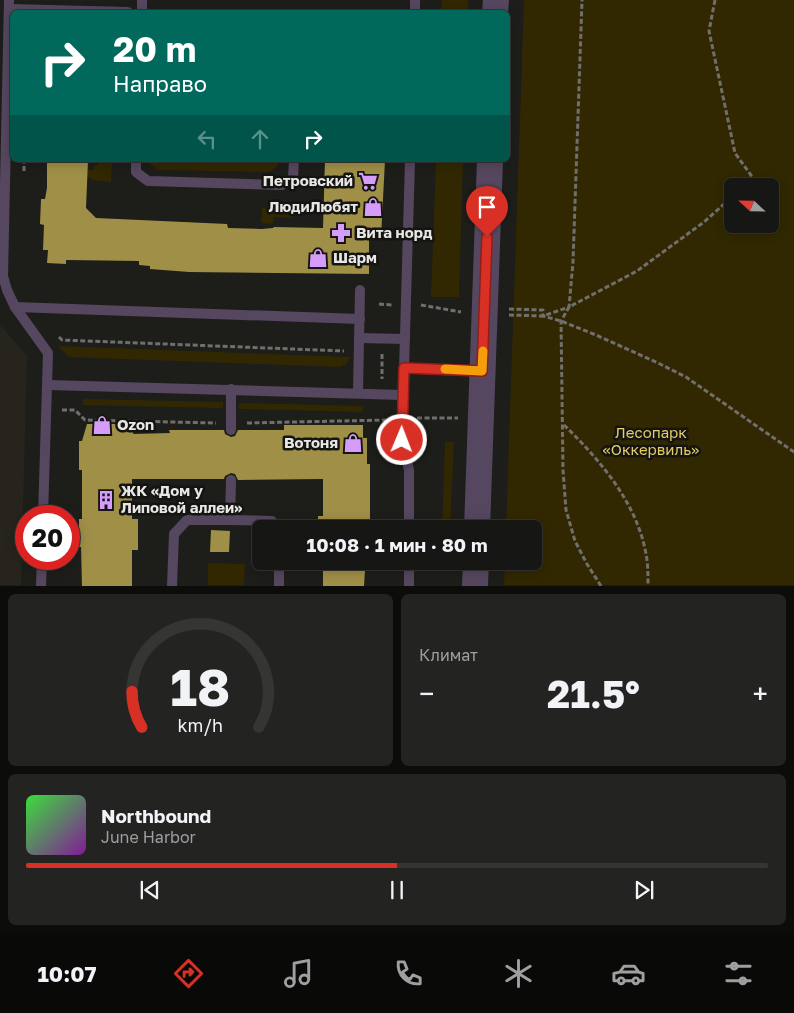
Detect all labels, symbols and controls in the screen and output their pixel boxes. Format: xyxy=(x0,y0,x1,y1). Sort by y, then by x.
text: 20 m xyxy=(113,28,196,70)
icon: right xyxy=(30,30,95,95)
text: Направо xyxy=(113,70,207,97)
icon: left xyxy=(193,125,221,153)
icon: ahead xyxy=(246,125,274,153)
icon: right xyxy=(299,125,327,153)
supermarket icon: Петровский xyxy=(357,170,379,192)
place label: Петровский xyxy=(263,171,353,189)
north arrow xyxy=(724,178,779,232)
map controls xyxy=(724,178,779,233)
pin xyxy=(466,186,508,237)
icon: arrive xyxy=(473,193,501,221)
shop icon: ЛюдиЛюбят xyxy=(362,196,384,218)
place label: ЛюдиЛюбят xyxy=(268,197,358,215)
pharmacy icon: Вита норд xyxy=(330,222,352,244)
place label: Вита норд xyxy=(356,223,433,241)
shop icon: Шарм xyxy=(307,247,329,269)
place label: Шарм xyxy=(333,248,377,266)
position arrow xyxy=(375,413,427,465)
shop icon: Ozon xyxy=(91,414,113,436)
place label: Ozon xyxy=(117,415,154,433)
park label: Лесопарк «Оккервиль» xyxy=(603,423,699,458)
shop icon: Вотоня xyxy=(342,432,364,454)
place label: Вотоня xyxy=(284,433,338,451)
place label: ЖК «Дом у Липовой аллеи» xyxy=(121,481,242,516)
building icon: ЖК «Дом у Липовой аллеи» xyxy=(95,489,117,511)
speed limit sign: 20 xyxy=(15,505,80,570)
text: 10:08 · 1 мин · 80 m xyxy=(306,533,488,556)
text: Климат xyxy=(419,645,478,665)
text: 18 xyxy=(170,655,231,717)
text: 21.5° xyxy=(547,671,640,716)
text: − xyxy=(419,677,434,710)
text: + xyxy=(753,677,768,710)
text: km/h xyxy=(178,714,223,736)
text: Northbound xyxy=(101,804,211,827)
text: June Harbor xyxy=(101,827,196,847)
icon: previous xyxy=(136,876,164,904)
icon: pause xyxy=(383,876,411,904)
icon: next xyxy=(630,876,658,904)
icon: directions xyxy=(171,956,206,991)
icon: music xyxy=(281,956,316,991)
icon: phone xyxy=(391,956,426,991)
icon: climate xyxy=(501,956,536,991)
icon: car xyxy=(611,956,646,991)
icon: filters xyxy=(721,956,756,991)
text: 10:07 xyxy=(38,960,96,987)

